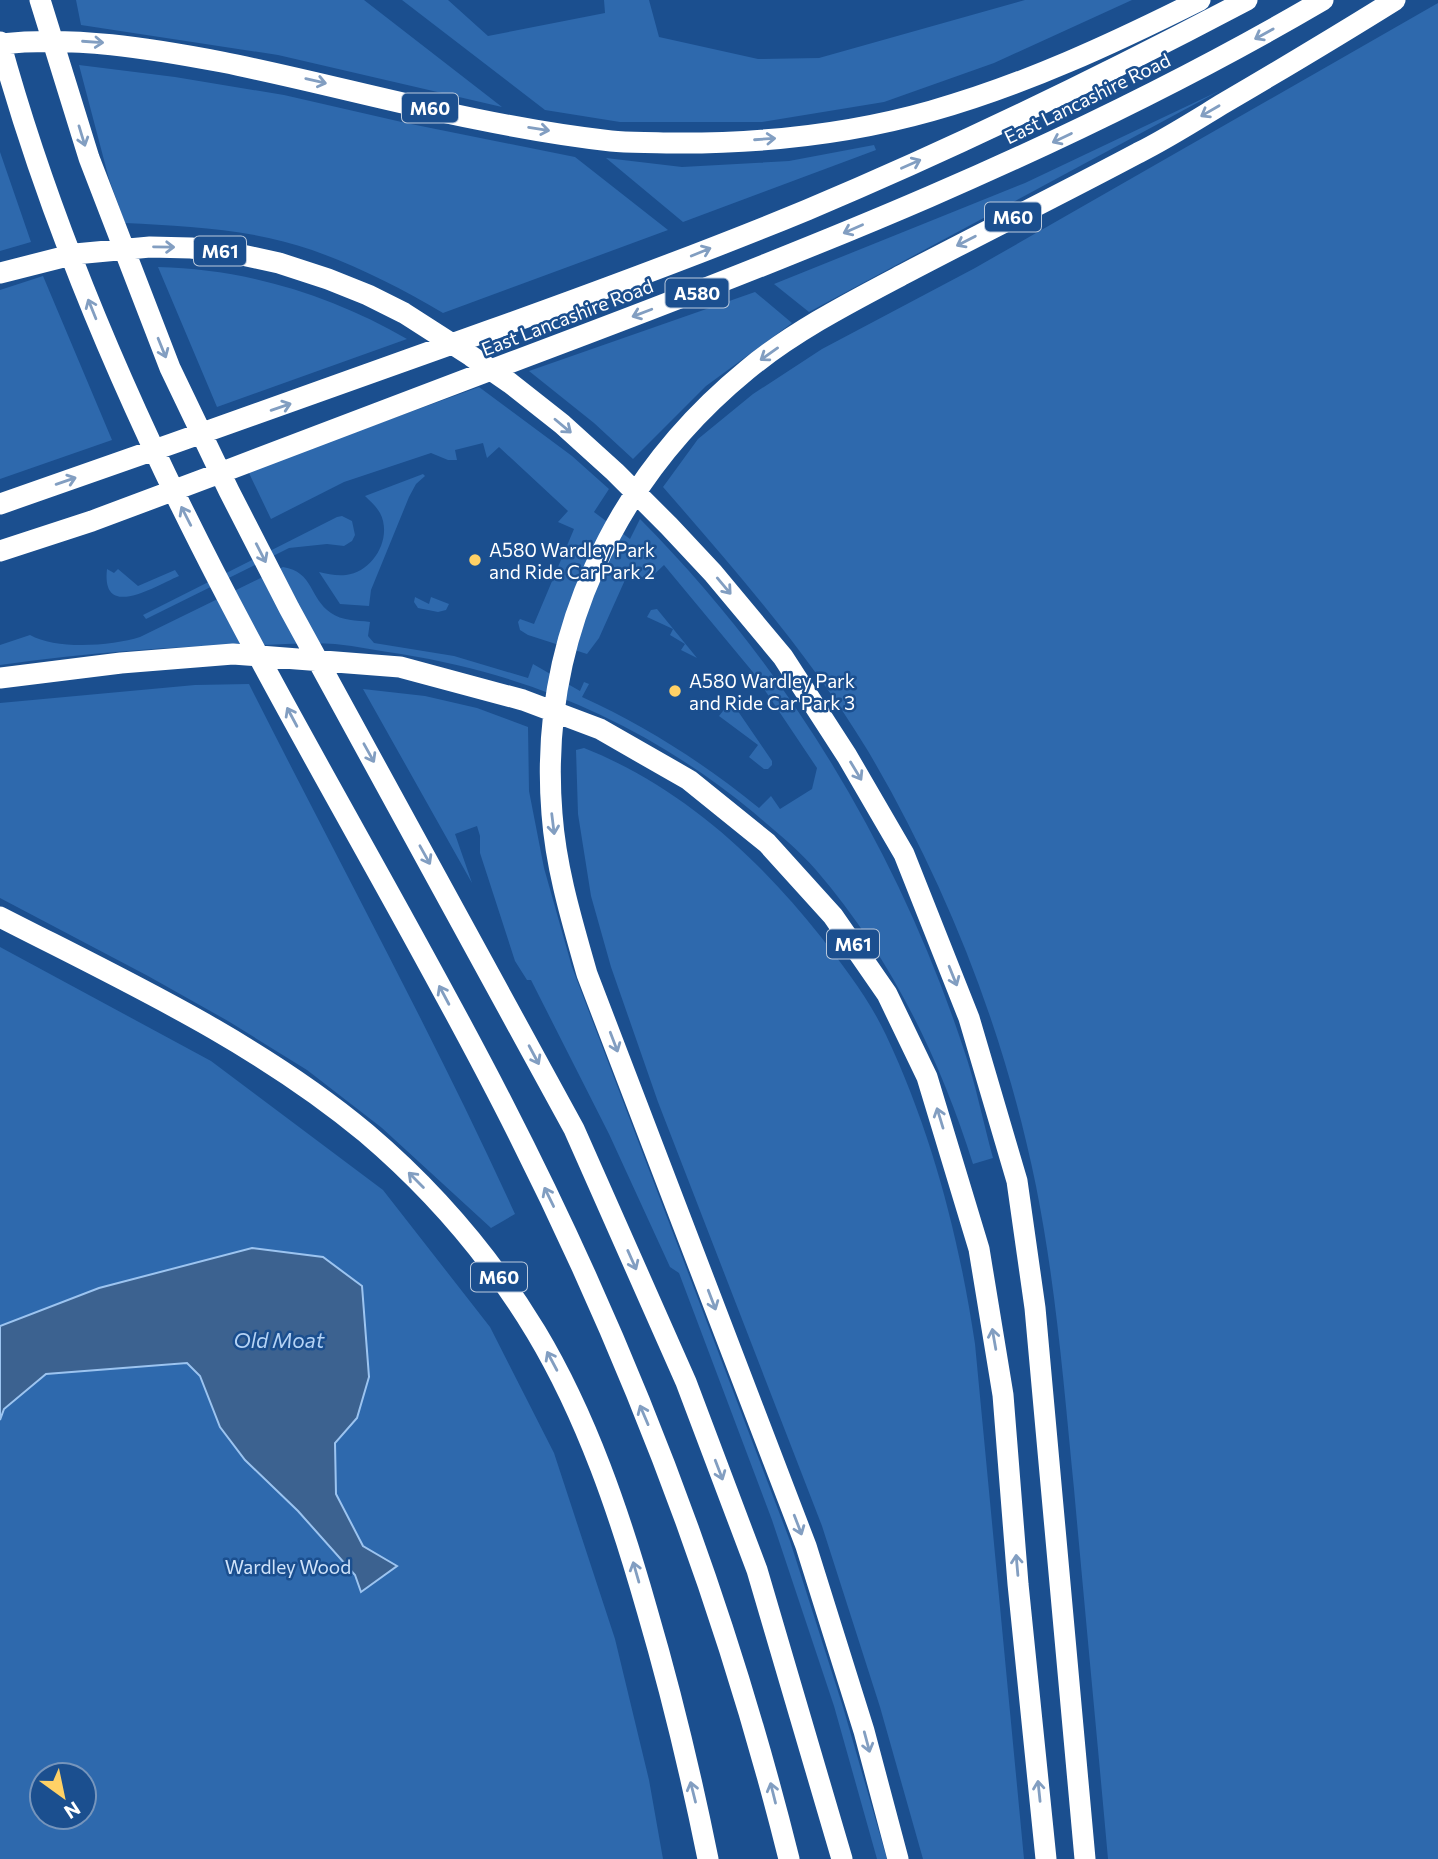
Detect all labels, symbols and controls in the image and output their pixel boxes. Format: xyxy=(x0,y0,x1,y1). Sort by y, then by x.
one-way arrow xyxy=(1254,28,1275,41)
one-way arrow xyxy=(81,36,104,49)
street label: East Lancashire Road xyxy=(1000,48,1174,148)
one-way arrow xyxy=(305,76,327,89)
road number: M60 xyxy=(402,94,458,122)
one-way arrow xyxy=(1201,104,1221,118)
one-way arrow xyxy=(527,123,550,136)
one-way arrow xyxy=(76,124,89,146)
one-way arrow xyxy=(1052,131,1073,145)
one-way arrow xyxy=(753,132,776,145)
one-way arrow xyxy=(899,157,921,170)
road number: M60 xyxy=(985,202,1041,232)
one-way arrow xyxy=(843,224,865,237)
one-way arrow xyxy=(957,234,977,248)
road number: M61 xyxy=(194,236,246,265)
one-way arrow xyxy=(152,240,175,254)
one-way arrow xyxy=(690,244,711,257)
street label: East Lancashire Road xyxy=(478,274,656,360)
road number: A580 xyxy=(666,278,728,307)
one-way arrow xyxy=(85,298,98,320)
one-way arrow xyxy=(632,308,653,321)
one-way arrow xyxy=(157,337,170,359)
one-way arrow xyxy=(760,347,779,361)
one-way arrow xyxy=(269,400,291,412)
one-way arrow xyxy=(554,418,572,433)
one-way arrow xyxy=(54,474,76,486)
one-way arrow xyxy=(179,506,192,527)
place label: A580 Wardley Park and Ride Car Park 2 xyxy=(489,538,655,583)
one-way arrow xyxy=(254,542,268,563)
marker: A580 Wardley Park and Ride Car Park 2 xyxy=(467,552,483,568)
one-way arrow xyxy=(716,577,732,595)
place label: A580 Wardley Park and Ride Car Park 3 xyxy=(689,669,855,714)
marker: A580 Wardley Park and Ride Car Park 3 xyxy=(667,683,683,699)
one-way arrow xyxy=(285,707,298,728)
one-way arrow xyxy=(363,742,376,763)
one-way arrow xyxy=(849,761,863,781)
one-way arrow xyxy=(546,812,559,835)
one-way arrow xyxy=(418,844,432,864)
road number: M61 xyxy=(827,930,879,959)
one-way arrow xyxy=(947,965,960,986)
one-way arrow xyxy=(437,985,450,1006)
one-way arrow xyxy=(608,1031,621,1053)
one-way arrow xyxy=(527,1044,541,1064)
one-way arrow xyxy=(932,1107,945,1129)
one-way arrow xyxy=(408,1171,425,1188)
one-way arrow xyxy=(541,1187,555,1208)
one-way arrow xyxy=(626,1249,639,1270)
road number: M60 xyxy=(471,1262,527,1292)
one-way arrow xyxy=(707,1289,719,1311)
water label: Old Moat xyxy=(234,1327,325,1352)
one-way arrow xyxy=(987,1328,1000,1350)
one-way arrow xyxy=(545,1351,558,1372)
one-way arrow xyxy=(637,1405,650,1426)
one-way arrow xyxy=(714,1458,726,1480)
one-way arrow xyxy=(793,1514,806,1536)
one-way arrow xyxy=(1010,1554,1023,1576)
park label: Wardley Wood xyxy=(225,1555,351,1578)
one-way arrow xyxy=(629,1561,642,1583)
one-way arrow xyxy=(861,1731,874,1753)
north arrow xyxy=(28,1761,98,1831)
one-way arrow xyxy=(1032,1780,1045,1803)
one-way arrow xyxy=(686,1781,700,1804)
one-way arrow xyxy=(765,1782,779,1805)
text: N xyxy=(60,1797,85,1824)

